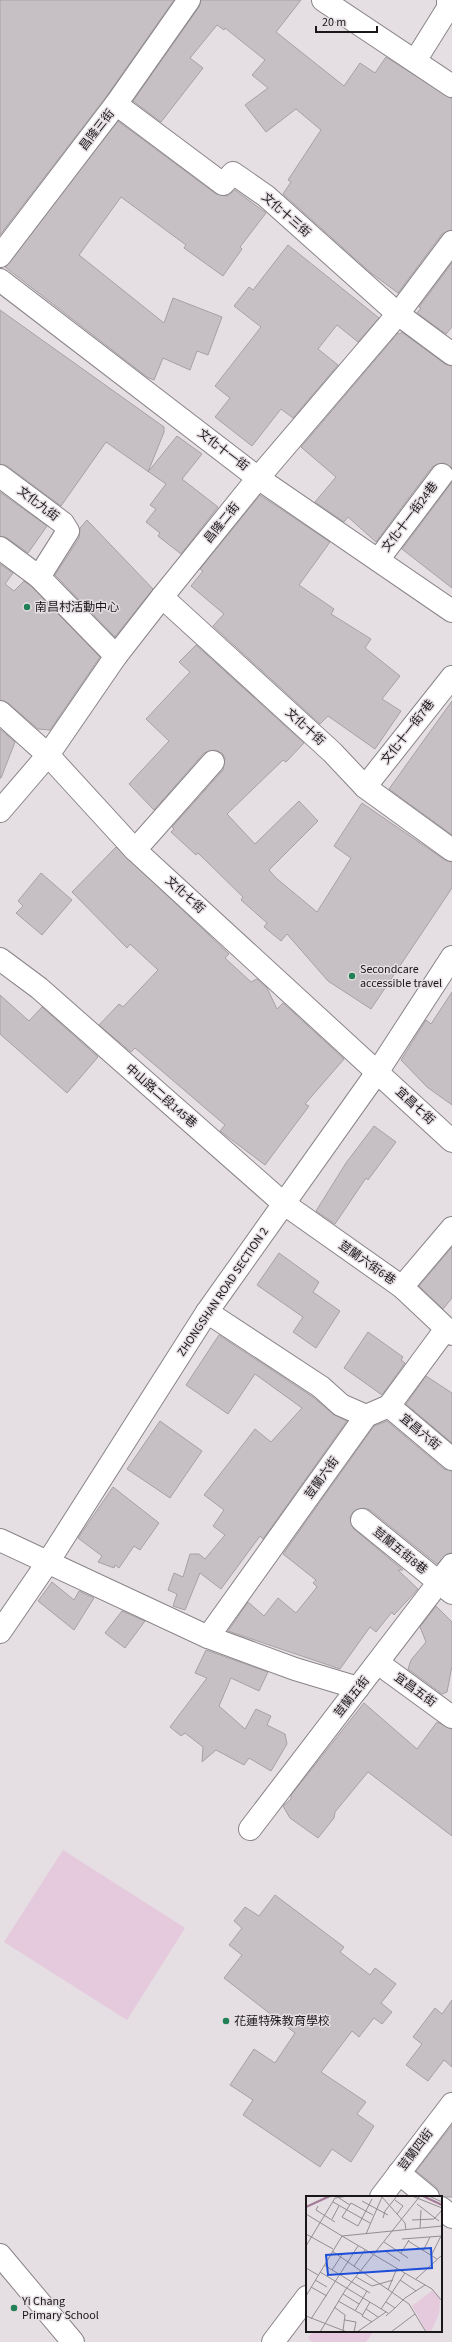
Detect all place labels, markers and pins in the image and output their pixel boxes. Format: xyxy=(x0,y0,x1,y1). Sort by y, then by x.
place label: 南昌村活動中心 xyxy=(35,599,119,616)
marker: 南昌村活動中心 xyxy=(22,602,32,612)
place label: Secondcare accessible travel xyxy=(360,961,442,992)
marker: Secondcare accessible travel xyxy=(347,971,357,981)
place label: 花蓮特殊教育學校 xyxy=(234,2013,330,2030)
marker: 花蓮特殊教育學校 xyxy=(221,2016,231,2026)
place label: Yi Chang Primary School xyxy=(21,2293,99,2324)
marker: Yi Chang Primary School xyxy=(9,2303,19,2313)

